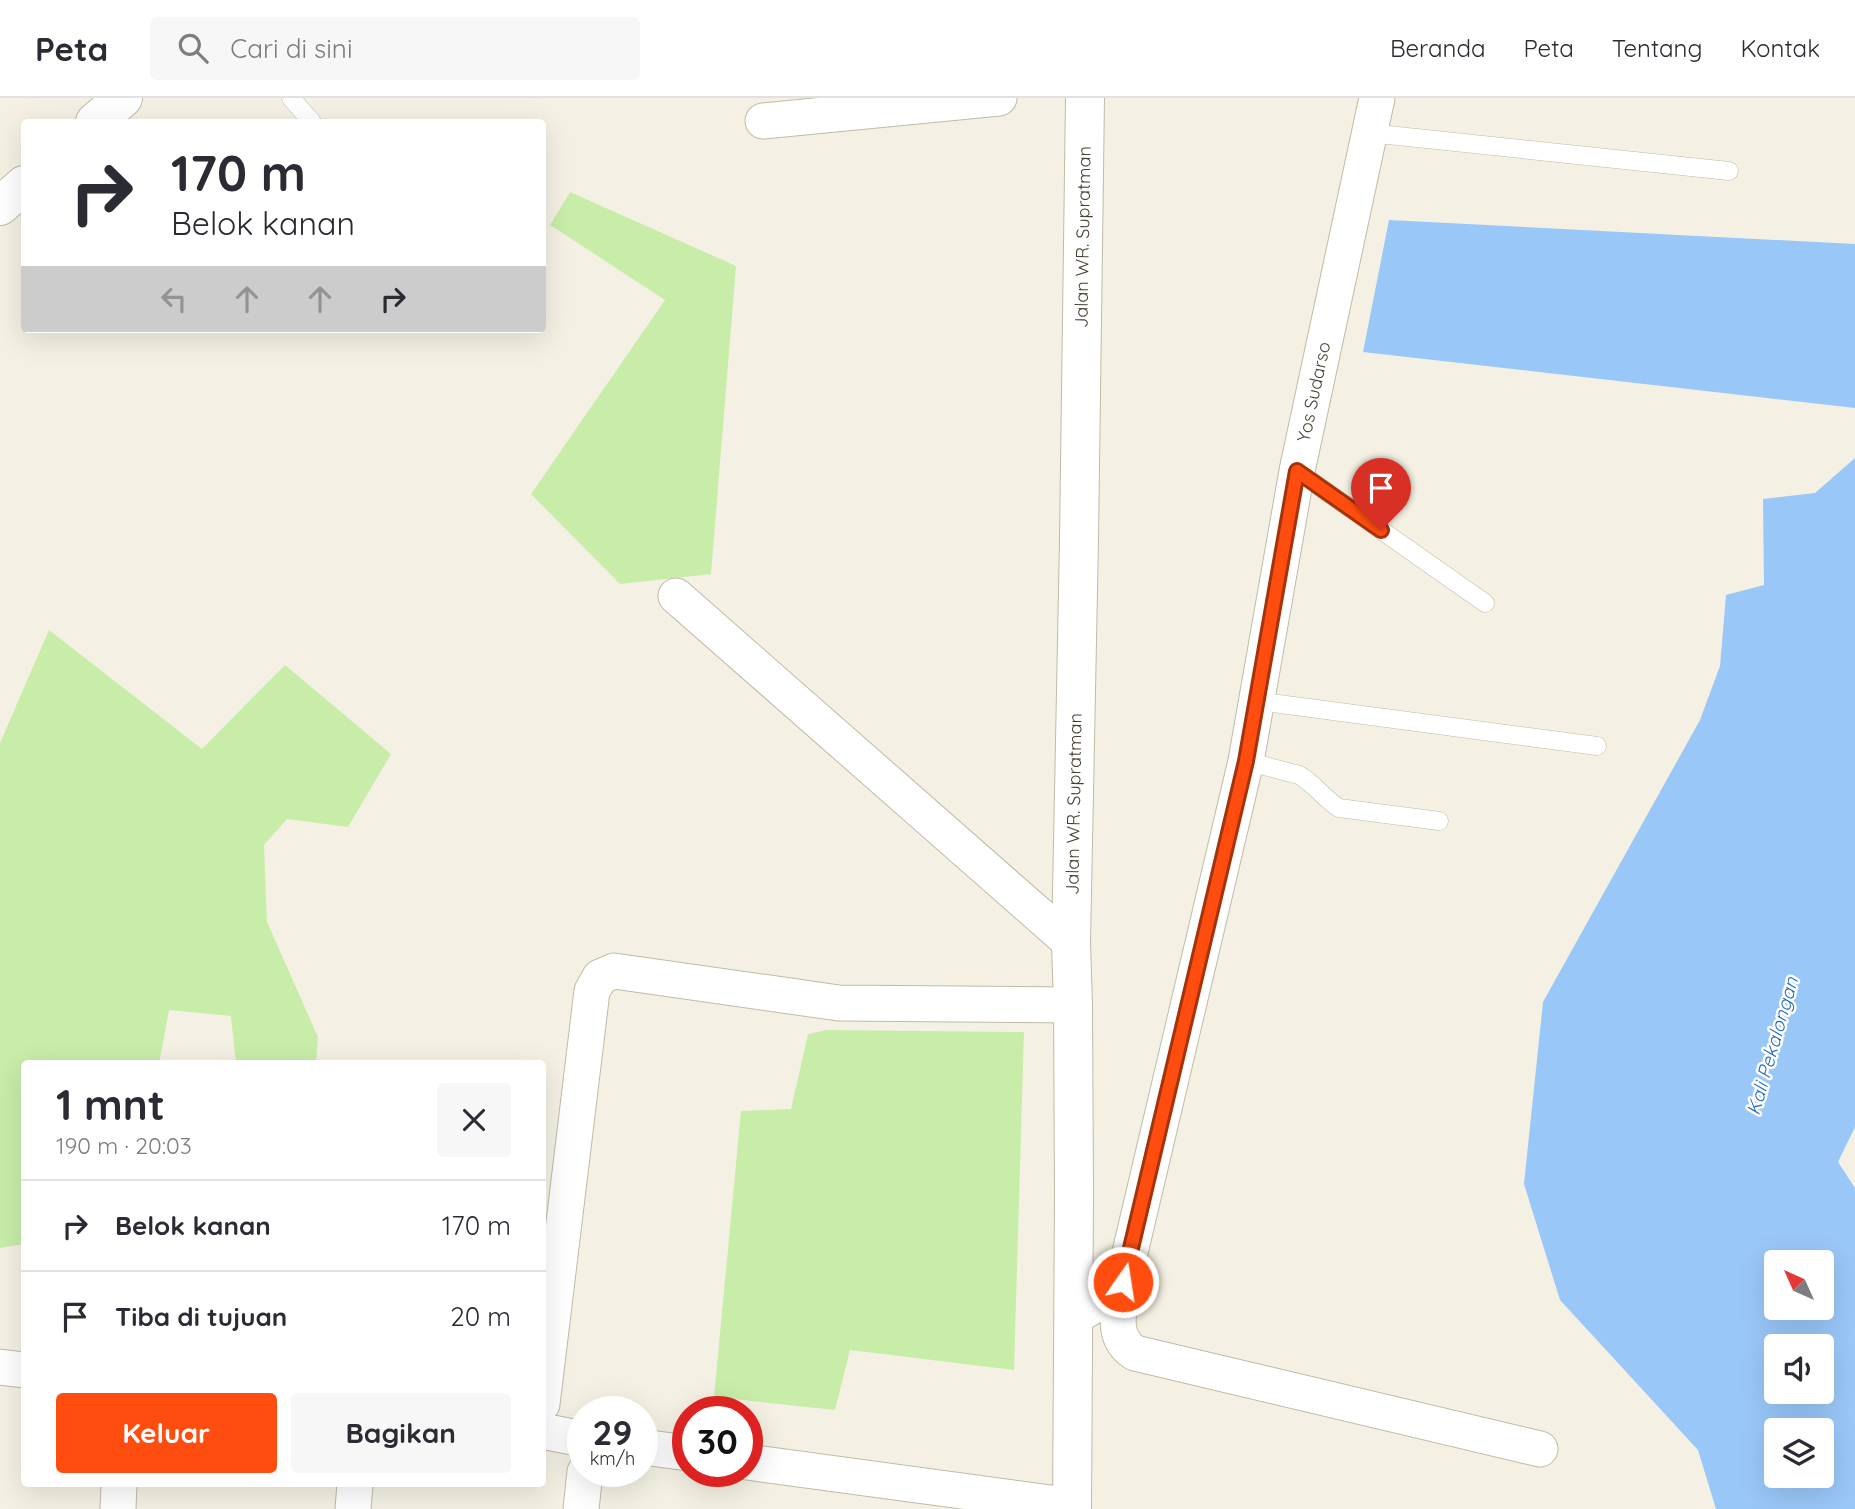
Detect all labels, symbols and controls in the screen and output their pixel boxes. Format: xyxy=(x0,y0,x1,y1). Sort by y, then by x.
search box xyxy=(150,17,640,80)
text: Peta xyxy=(35,28,108,69)
icon: search xyxy=(174,29,212,67)
text: Cari di sini xyxy=(230,32,352,65)
text: Beranda xyxy=(1390,33,1486,63)
text: Peta xyxy=(1524,33,1574,63)
text: Tentang xyxy=(1612,33,1702,63)
text: Kontak xyxy=(1740,33,1820,63)
text: 170 m xyxy=(171,142,306,203)
street label: Jalan WR. Supratman xyxy=(1069,146,1096,328)
icon: right xyxy=(56,147,147,238)
text: Belok kanan xyxy=(171,203,355,243)
icon: left xyxy=(155,280,193,318)
icon: ahead xyxy=(228,280,266,318)
icon: ahead xyxy=(301,280,339,318)
icon: right xyxy=(374,280,412,318)
street label: Yos Sudarso xyxy=(1292,340,1335,444)
pin xyxy=(1351,458,1411,530)
icon: arrive xyxy=(1362,469,1400,507)
street label: Jalan WR. Supratman xyxy=(1060,713,1087,895)
water label: Kali Pekalongan xyxy=(1741,973,1803,1118)
text: 1 mnt xyxy=(56,1078,165,1131)
button: close xyxy=(437,1083,511,1157)
text: 190 m · 20:03 xyxy=(56,1131,192,1160)
icon: right xyxy=(56,1207,94,1245)
text: Belok kanan xyxy=(115,1209,271,1242)
text: 170 m xyxy=(442,1209,511,1242)
position arrow xyxy=(1086,1245,1160,1319)
north arrow xyxy=(1764,1250,1834,1320)
map controls xyxy=(1764,1250,1834,1488)
icon: arrive xyxy=(56,1298,94,1336)
text: Tiba di tujuan xyxy=(115,1300,287,1333)
text: 20 m xyxy=(450,1300,511,1333)
button: sound xyxy=(1764,1334,1834,1404)
button: Keluar xyxy=(56,1393,277,1473)
button: Bagikan xyxy=(291,1393,511,1473)
speed limit sign: 30 xyxy=(672,1396,763,1487)
text: 29 xyxy=(593,1410,632,1454)
button: layers xyxy=(1764,1418,1834,1488)
text: km/h xyxy=(590,1447,635,1470)

